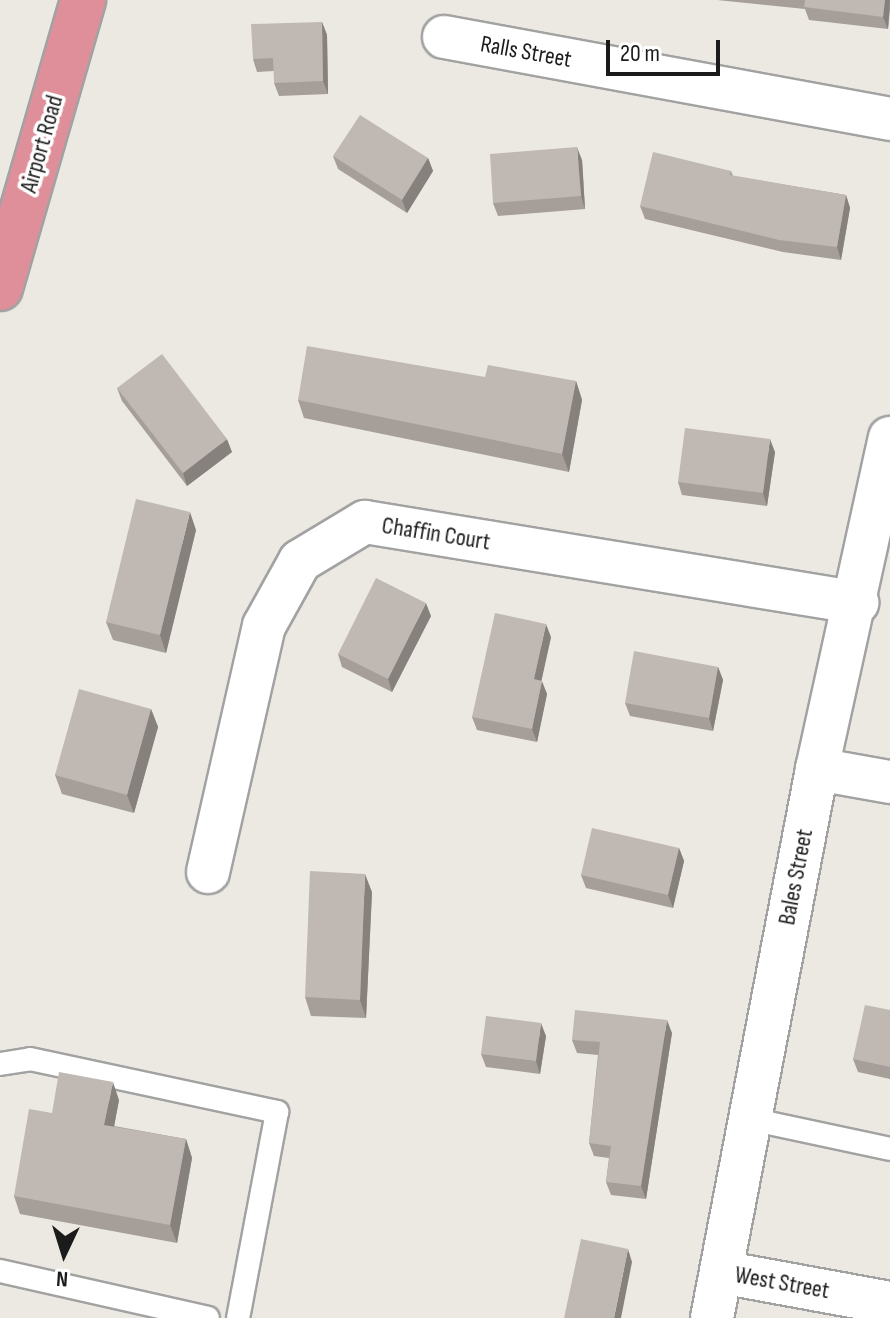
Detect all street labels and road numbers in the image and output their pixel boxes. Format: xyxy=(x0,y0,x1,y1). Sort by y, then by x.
street label: Ralls Street xyxy=(478,30,574,74)
street label: Airport Road xyxy=(14,92,70,196)
street label: Chaffin Court xyxy=(380,511,492,557)
street label: Bales Street xyxy=(773,827,819,927)
street label: West Street xyxy=(733,1261,831,1305)

